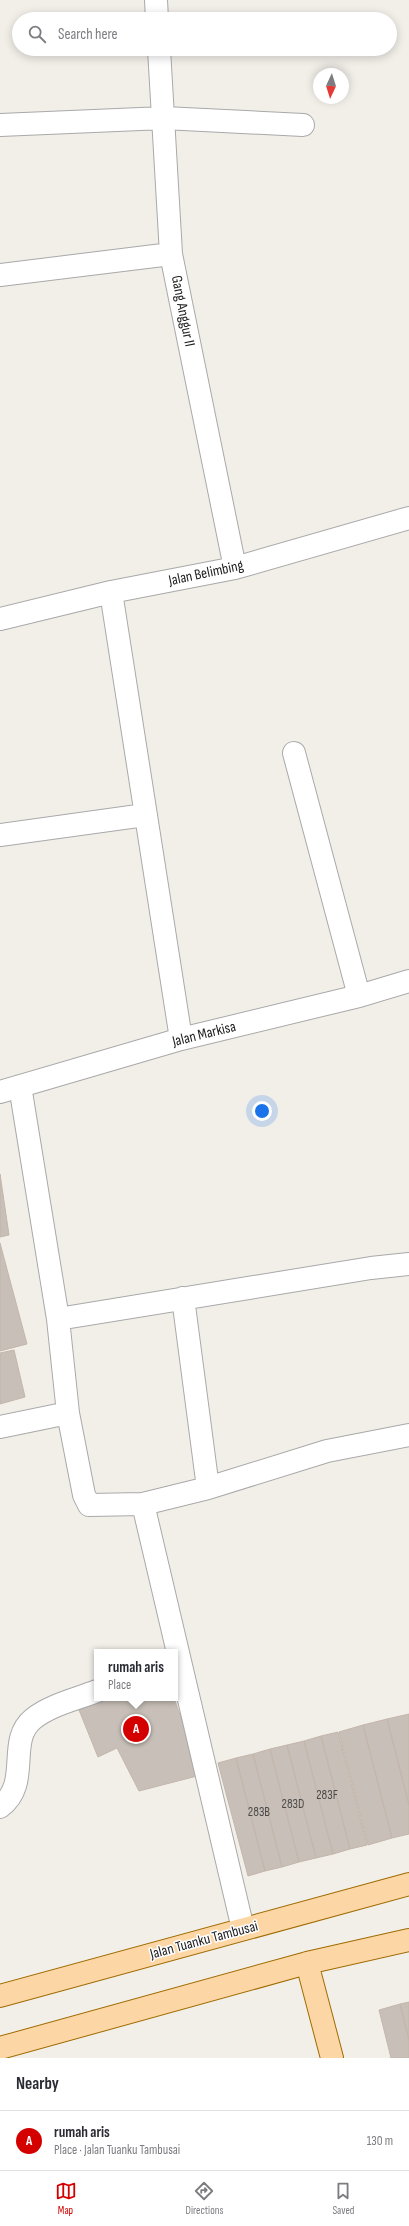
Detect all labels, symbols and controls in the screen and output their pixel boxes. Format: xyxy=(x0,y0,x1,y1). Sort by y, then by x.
search box xyxy=(12,12,397,56)
icon: search xyxy=(26,23,48,45)
text: Search here xyxy=(58,25,118,44)
north arrow xyxy=(313,68,349,104)
street label: Gang Anggur II xyxy=(167,274,199,348)
street label: Jalan Belimbing xyxy=(166,556,245,590)
street label: Jalan Markisa xyxy=(169,1017,238,1051)
your location xyxy=(252,1101,272,1121)
popup xyxy=(94,1649,178,1701)
text: rumah aris xyxy=(108,1658,164,1677)
text: Place xyxy=(108,1677,131,1693)
pin: A xyxy=(123,1714,149,1744)
house number: 283F xyxy=(316,1787,338,1803)
house number: 283D xyxy=(282,1796,304,1812)
house number: 283B xyxy=(248,1804,270,1820)
street label: Jalan Tuanku Tambusai xyxy=(147,1916,260,1964)
text: Nearby xyxy=(16,2074,59,2094)
text: rumah aris xyxy=(54,2123,110,2142)
text: A xyxy=(26,2133,32,2149)
text: 130 m xyxy=(367,2133,393,2149)
text: Place · Jalan Tuanku Tambusai xyxy=(54,2142,180,2158)
tab: Map xyxy=(55,2180,77,2217)
tab: Directions xyxy=(186,2180,223,2217)
tab: Saved xyxy=(332,2180,354,2217)

